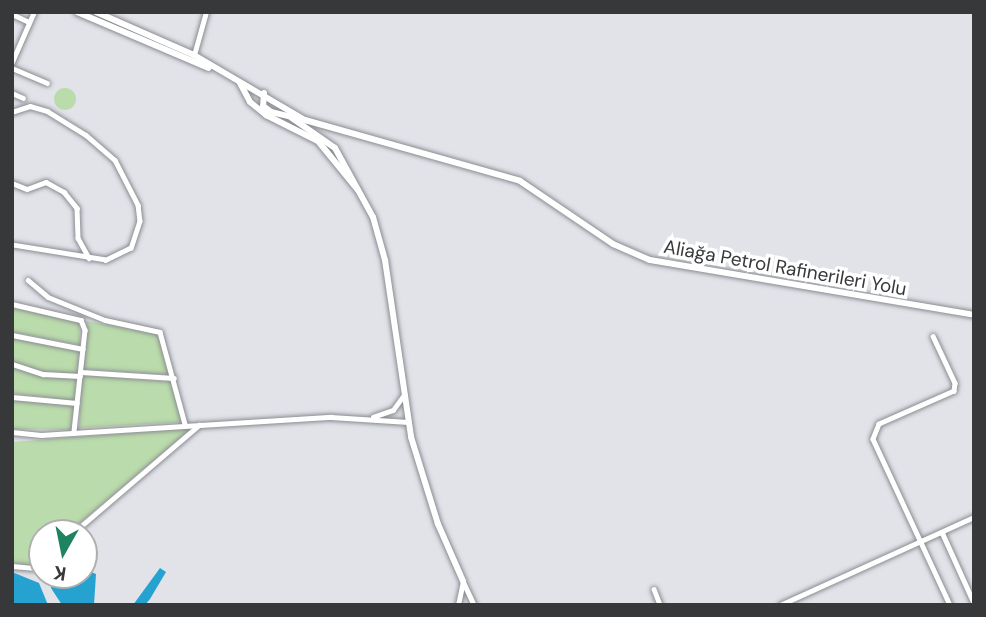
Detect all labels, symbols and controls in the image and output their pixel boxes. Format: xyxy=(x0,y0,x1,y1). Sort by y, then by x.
street label: Aliağa Petrol Rafinerileri Yolu xyxy=(662,235,908,301)
north arrow xyxy=(28,519,98,589)
text: K xyxy=(52,560,68,587)

